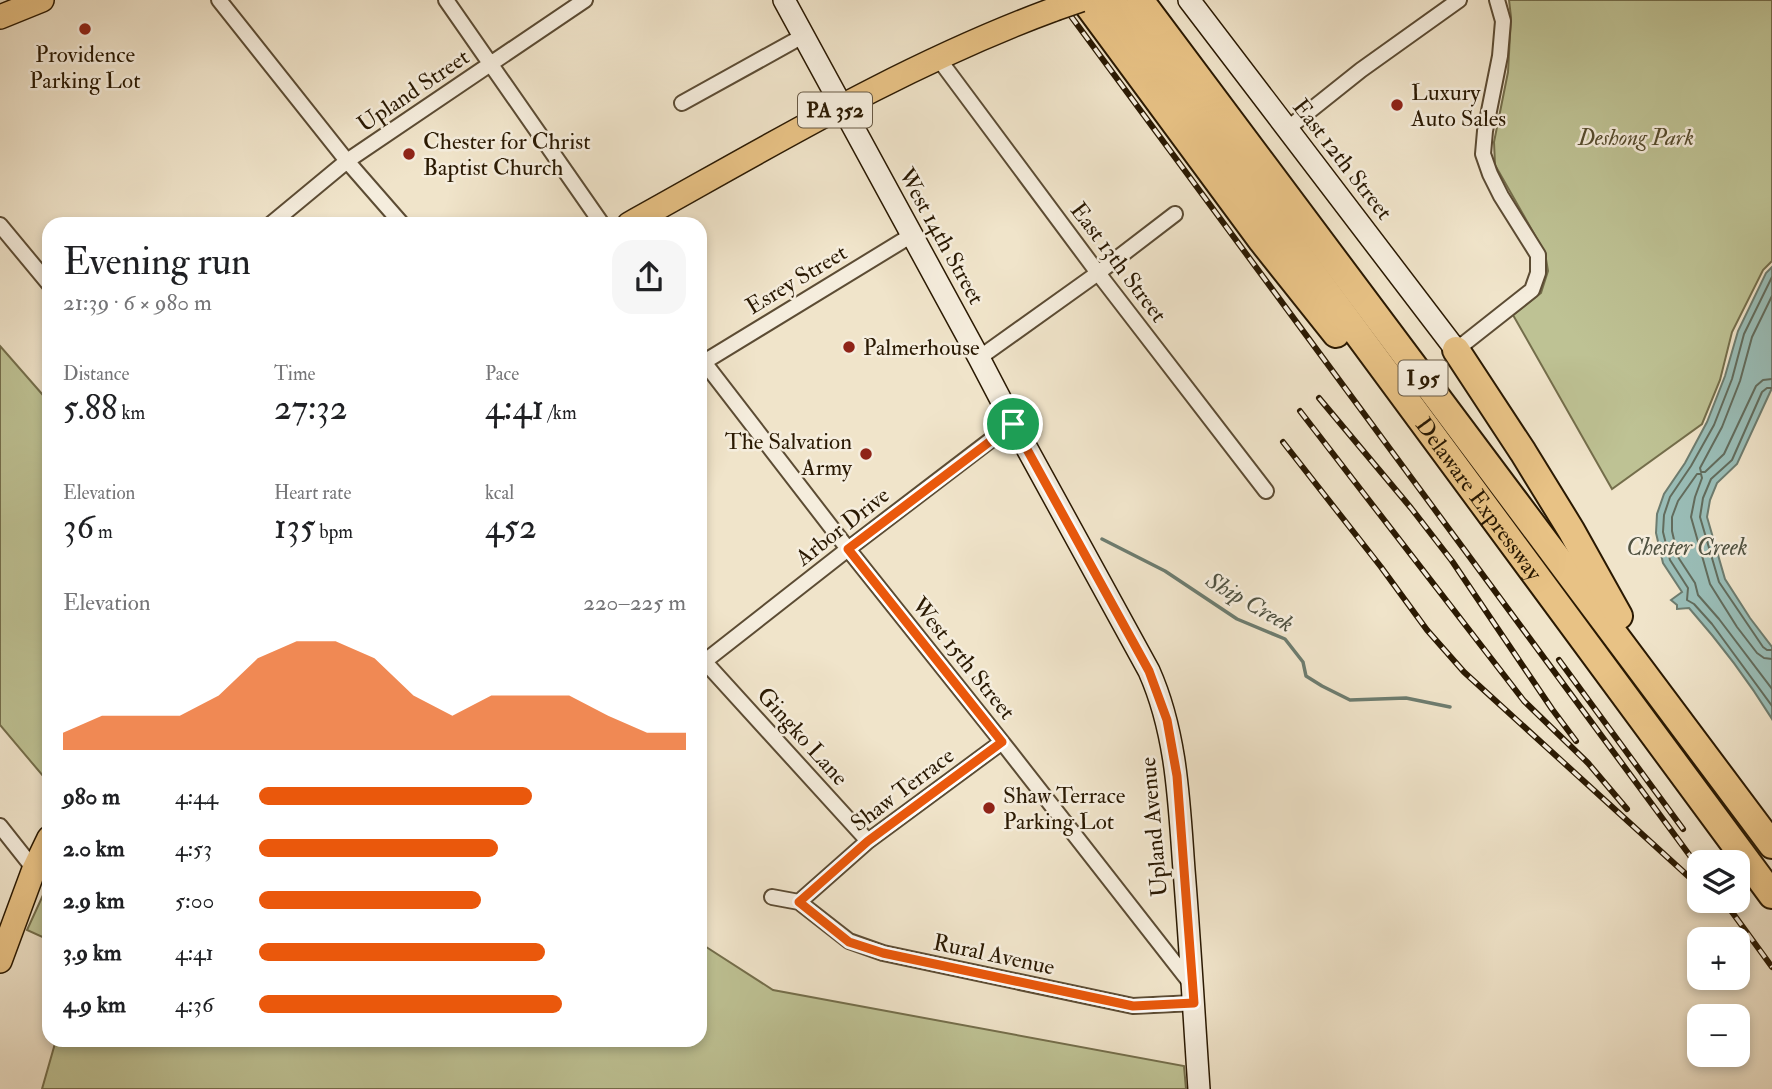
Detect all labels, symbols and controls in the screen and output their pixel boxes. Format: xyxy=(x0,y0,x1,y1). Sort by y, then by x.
marker: Providence Parking Lot xyxy=(77,21,93,37)
place label: Providence Parking Lot xyxy=(29,40,141,95)
street label: Upland Street xyxy=(352,42,475,139)
place label: Luxury Auto Sales xyxy=(1410,78,1506,133)
road number: PA 352 xyxy=(798,92,872,128)
street label: East 12th Street xyxy=(1286,93,1399,226)
marker: Luxury Auto Sales xyxy=(1389,97,1405,113)
park label: Deshong Park xyxy=(1577,123,1694,152)
place label: Chester for Christ Baptist Church xyxy=(423,127,591,183)
marker: Chester for Christ Baptist Church xyxy=(401,146,417,162)
street label: West 14th Street xyxy=(892,162,991,310)
street label: East 13th Street xyxy=(1064,196,1173,328)
text: Evening run xyxy=(63,238,251,286)
street label: Esrey Street xyxy=(740,238,852,321)
button: share xyxy=(612,240,686,314)
text: 21:39 · 6 × 980 m xyxy=(63,288,212,317)
place label: Palmerhouse xyxy=(863,333,980,362)
marker: Palmerhouse xyxy=(841,339,857,355)
road number: I 95 xyxy=(1398,360,1448,396)
text: Distance xyxy=(63,362,129,386)
text: Time xyxy=(274,362,316,386)
text: Pace xyxy=(485,362,519,386)
text: 5.88 xyxy=(63,386,117,430)
text: 27:32 xyxy=(274,386,348,430)
text: 4:41 xyxy=(485,386,544,430)
pin xyxy=(983,394,1043,454)
text: km xyxy=(117,401,145,425)
text: /km xyxy=(544,401,577,425)
icon: arrive xyxy=(994,405,1032,443)
street label: Delaware Expressway xyxy=(1409,412,1549,587)
place label: The Salvation Army xyxy=(725,427,853,482)
marker: The Salvation Army xyxy=(858,446,874,462)
street label: Arbor Drive xyxy=(789,480,896,573)
text: Elevation xyxy=(63,481,135,505)
text: Heart rate xyxy=(274,481,351,505)
text: kcal xyxy=(485,481,514,505)
text: 36 xyxy=(63,505,94,549)
text: 135 xyxy=(274,505,315,549)
text: 452 xyxy=(485,505,537,549)
text: m xyxy=(94,520,113,544)
text: bpm xyxy=(315,520,353,544)
water label: Chester Creek xyxy=(1626,532,1748,563)
water label: Ship Creek xyxy=(1199,564,1299,640)
text: Elevation xyxy=(63,588,151,617)
text: 220–225 m xyxy=(583,588,686,617)
street label: West 15th Street xyxy=(905,590,1022,725)
street label: Gingko Lane xyxy=(751,681,855,792)
street label: Shaw Terrace xyxy=(845,741,960,838)
street label: Upland Avenue xyxy=(1133,755,1175,898)
place label: Shaw Terrace Parking Lot xyxy=(1003,781,1126,836)
text: 980 m xyxy=(63,782,120,811)
text: 4:44 xyxy=(175,782,218,811)
marker: Shaw Terrace Parking Lot xyxy=(981,800,997,816)
text: 2.0 km xyxy=(63,834,125,863)
text: 4:53 xyxy=(175,834,212,863)
map controls xyxy=(1687,850,1750,1067)
button: layers xyxy=(1687,850,1750,913)
text: 2.9 km xyxy=(63,886,125,915)
text: 5:00 xyxy=(175,886,214,915)
street label: Rural Avenue xyxy=(930,927,1058,982)
button: + xyxy=(1687,927,1750,990)
text: 3.9 km xyxy=(63,938,122,967)
text: 4:41 xyxy=(175,938,214,967)
text: 4.9 km xyxy=(63,990,126,1019)
text: 4:36 xyxy=(175,990,214,1019)
button: − xyxy=(1687,1004,1750,1067)

